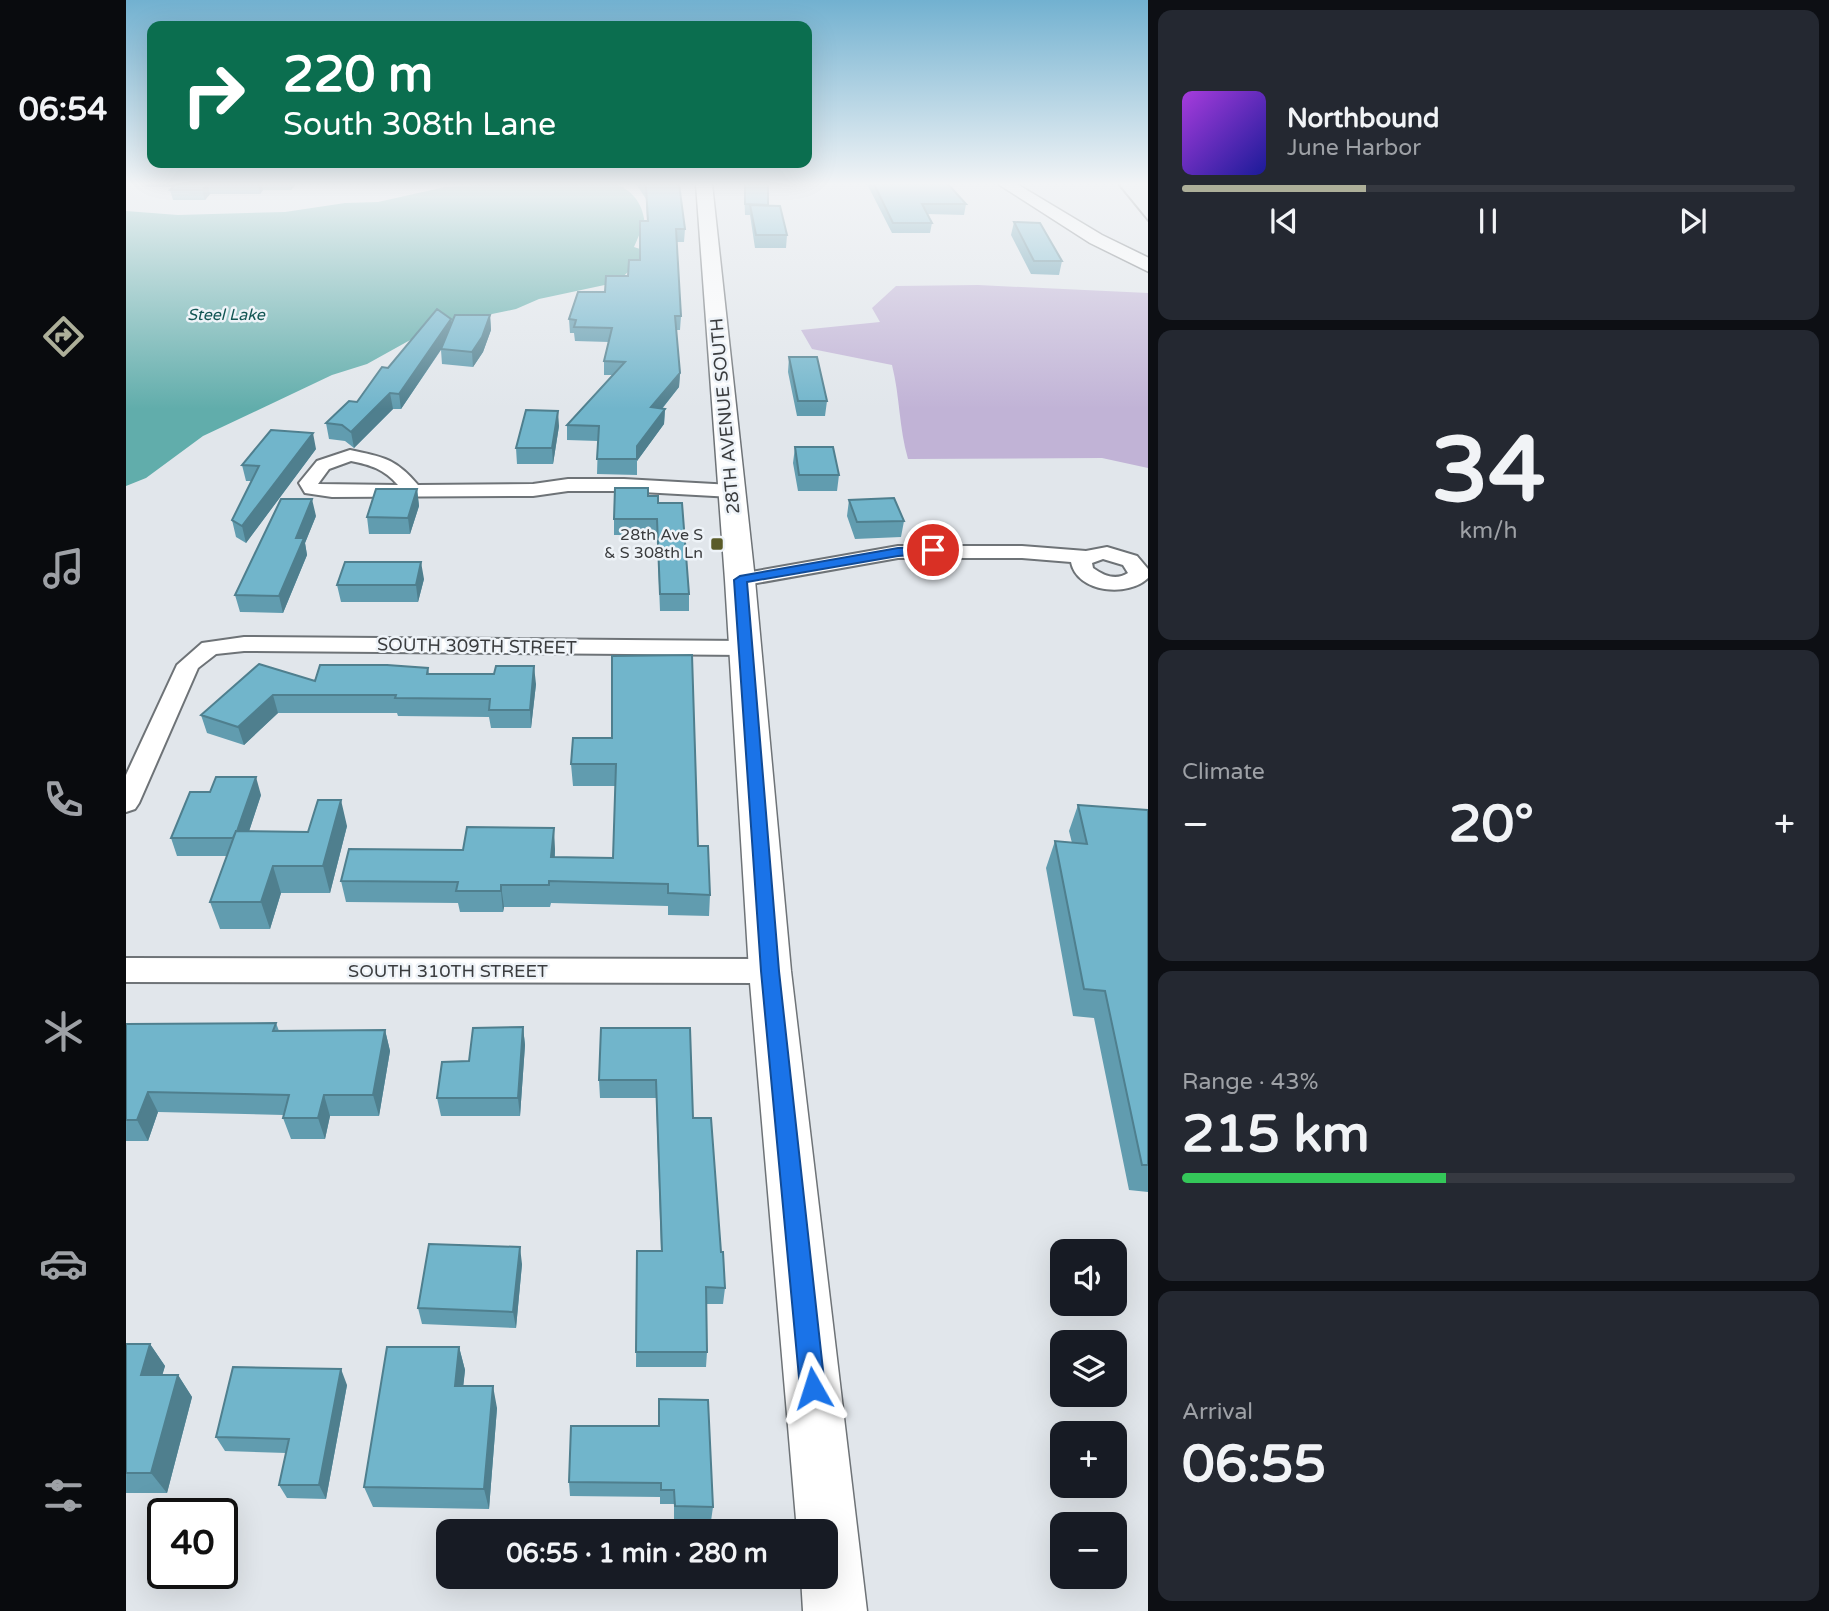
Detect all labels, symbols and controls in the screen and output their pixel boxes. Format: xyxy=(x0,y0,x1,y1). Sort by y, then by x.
text: 220 m xyxy=(283,46,433,105)
icon: right xyxy=(168,49,259,140)
text: 06:54 xyxy=(19,91,107,129)
text: Northbound xyxy=(1287,103,1439,134)
text: South 308th Lane xyxy=(283,106,556,144)
text: June Harbor xyxy=(1287,134,1421,162)
icon: previous xyxy=(1265,202,1303,240)
icon: pause xyxy=(1469,202,1507,240)
icon: next xyxy=(1674,202,1712,240)
water label: Steel Lake xyxy=(187,305,266,325)
icon: directions xyxy=(39,312,88,361)
street label: 28TH AVENUE SOUTH xyxy=(705,317,745,515)
text: 34 xyxy=(1431,416,1546,526)
text: km/h xyxy=(1460,517,1517,545)
pin xyxy=(903,520,963,580)
place label: 28th Ave S & S 308th Ln xyxy=(604,525,703,563)
icon: arrive xyxy=(914,531,952,569)
marker: 28th Ave S & S 308th Ln xyxy=(709,536,725,552)
icon: music xyxy=(39,544,88,593)
street label: SOUTH 309TH STREET xyxy=(377,633,577,659)
text: Climate xyxy=(1182,758,1265,786)
icon: phone xyxy=(39,775,88,824)
text: 20° xyxy=(1449,793,1534,856)
text: − xyxy=(1182,802,1209,848)
text: + xyxy=(1774,802,1795,848)
street label: SOUTH 310TH STREET xyxy=(348,960,548,982)
icon: climate xyxy=(39,1007,88,1056)
text: Range · 43% xyxy=(1182,1068,1318,1096)
text: 215 km xyxy=(1182,1103,1370,1166)
icon: car xyxy=(39,1239,88,1288)
map controls xyxy=(1050,1239,1127,1589)
button: sound xyxy=(1050,1239,1127,1316)
button: layers xyxy=(1050,1330,1127,1407)
position arrow xyxy=(776,1351,850,1425)
text: Arrival xyxy=(1182,1398,1253,1426)
button: + xyxy=(1050,1421,1127,1498)
text: 06:55 xyxy=(1182,1433,1326,1496)
icon: filters xyxy=(39,1471,88,1520)
speed limit sign: 40 xyxy=(147,1498,238,1589)
button: − xyxy=(1050,1512,1127,1589)
text: 06:55 · 1 min · 280 m xyxy=(506,1538,768,1569)

